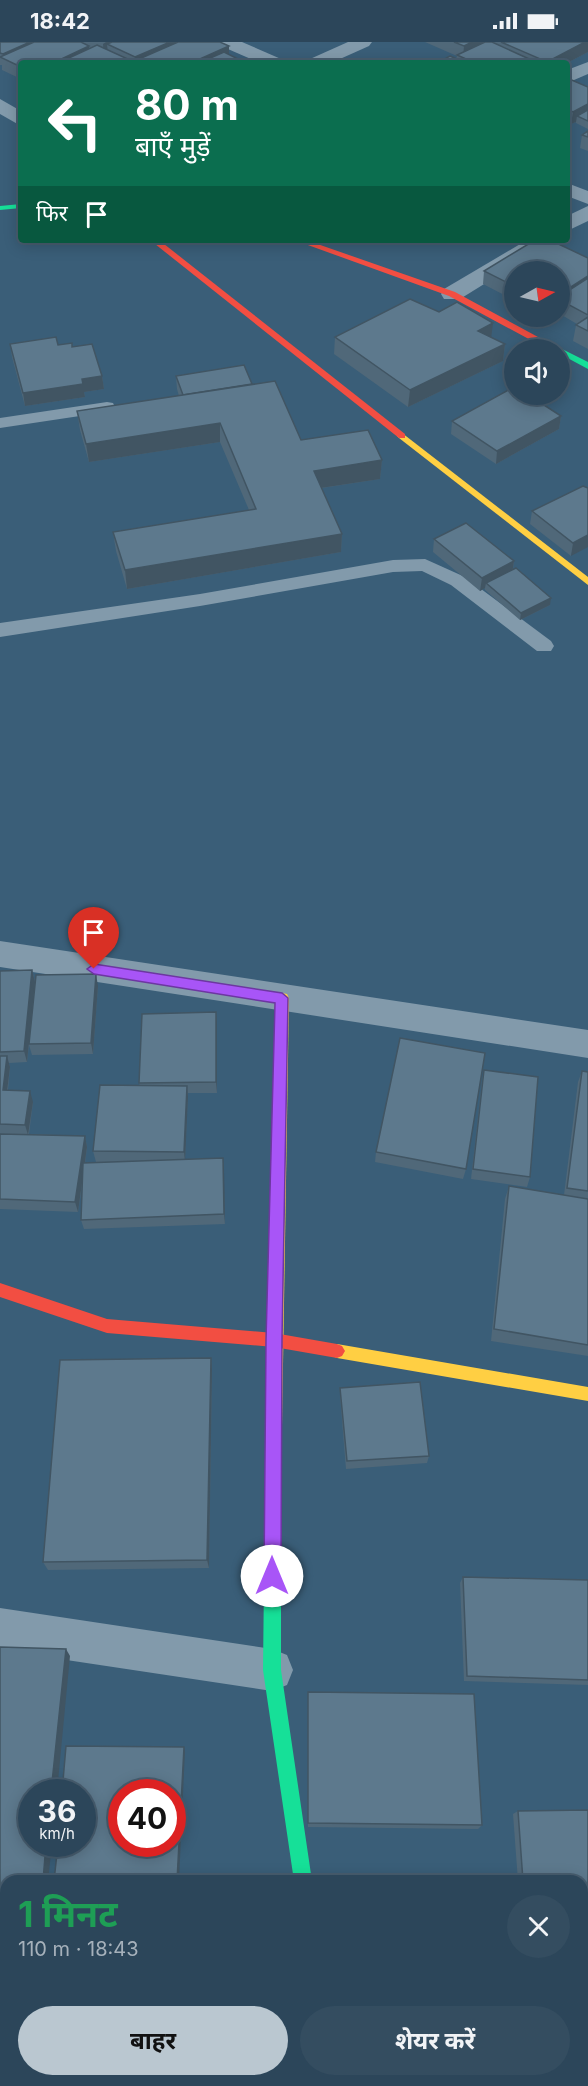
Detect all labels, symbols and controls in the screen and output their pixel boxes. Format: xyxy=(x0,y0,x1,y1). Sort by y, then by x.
text: 18:42 xyxy=(30,8,90,34)
text: 80 m xyxy=(135,79,239,130)
icon: left xyxy=(36,84,114,162)
text: बाएँ मुड़ें xyxy=(135,130,211,163)
icon: arrive xyxy=(80,198,113,231)
text: फिर xyxy=(36,200,68,226)
north arrow xyxy=(504,261,570,327)
map controls xyxy=(504,261,570,405)
button: sound xyxy=(504,339,570,405)
pin xyxy=(68,907,119,969)
icon: arrive xyxy=(77,916,110,949)
position arrow xyxy=(240,1544,304,1608)
speed limit sign: 40 xyxy=(108,1779,186,1857)
text: 36 xyxy=(38,1793,76,1829)
text: km/h xyxy=(39,1824,75,1843)
text: 1 मिनट xyxy=(18,1892,118,1936)
button: close xyxy=(507,1895,570,1958)
text: 110 m · 18:43 xyxy=(18,1937,139,1961)
button: बाहर xyxy=(18,2006,288,2075)
button: शेयर करें xyxy=(300,2006,570,2075)

